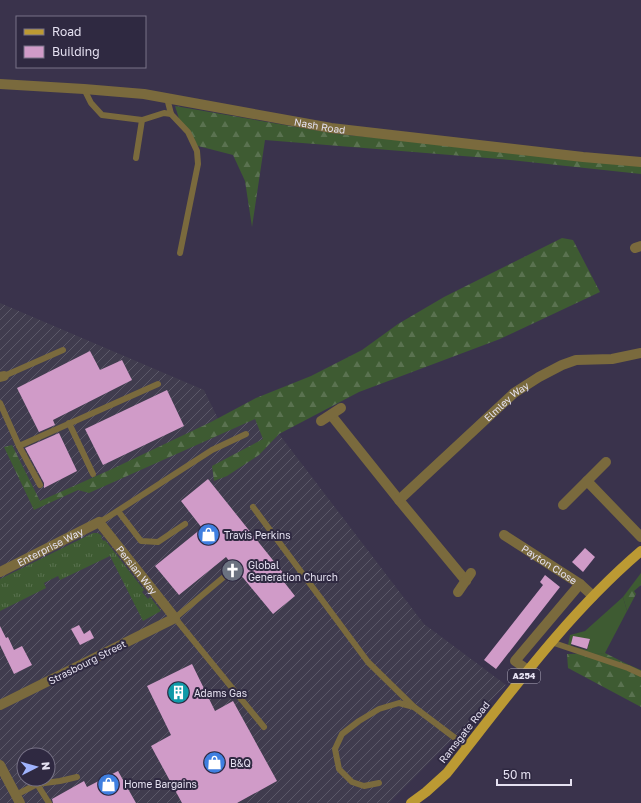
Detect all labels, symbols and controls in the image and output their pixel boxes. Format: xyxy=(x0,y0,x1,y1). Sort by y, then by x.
legend xyxy=(16,16,146,68)
text: Road xyxy=(52,24,81,39)
text: Building xyxy=(52,44,100,59)
street label: Nash Road xyxy=(293,115,346,136)
street label: Elmley Way xyxy=(482,379,532,424)
shop icon: Travis Perkins xyxy=(196,522,222,548)
street label: Enterprise Way xyxy=(15,525,85,568)
place label: Travis Perkins xyxy=(224,529,291,541)
street label: Payton Close xyxy=(519,542,579,587)
street label: Persian Way xyxy=(114,543,160,597)
church icon: Global Generation Church xyxy=(220,558,246,584)
place label: Global Generation Church xyxy=(248,559,338,583)
street label: Strasbourg Street xyxy=(46,637,128,687)
road number: A254 xyxy=(508,669,540,683)
building icon: Adams Gas xyxy=(166,680,192,706)
place label: Adams Gas xyxy=(194,687,247,699)
street label: Ramsgate Road xyxy=(436,699,492,765)
north arrow xyxy=(16,747,56,787)
shop icon: B&Q xyxy=(201,750,227,776)
place label: B&Q xyxy=(230,757,251,769)
text: N xyxy=(40,761,53,771)
scale bar xyxy=(497,761,571,787)
text: 50 m xyxy=(503,767,531,782)
shop icon: Home Bargains xyxy=(96,771,122,797)
place label: Home Bargains xyxy=(124,778,197,790)

